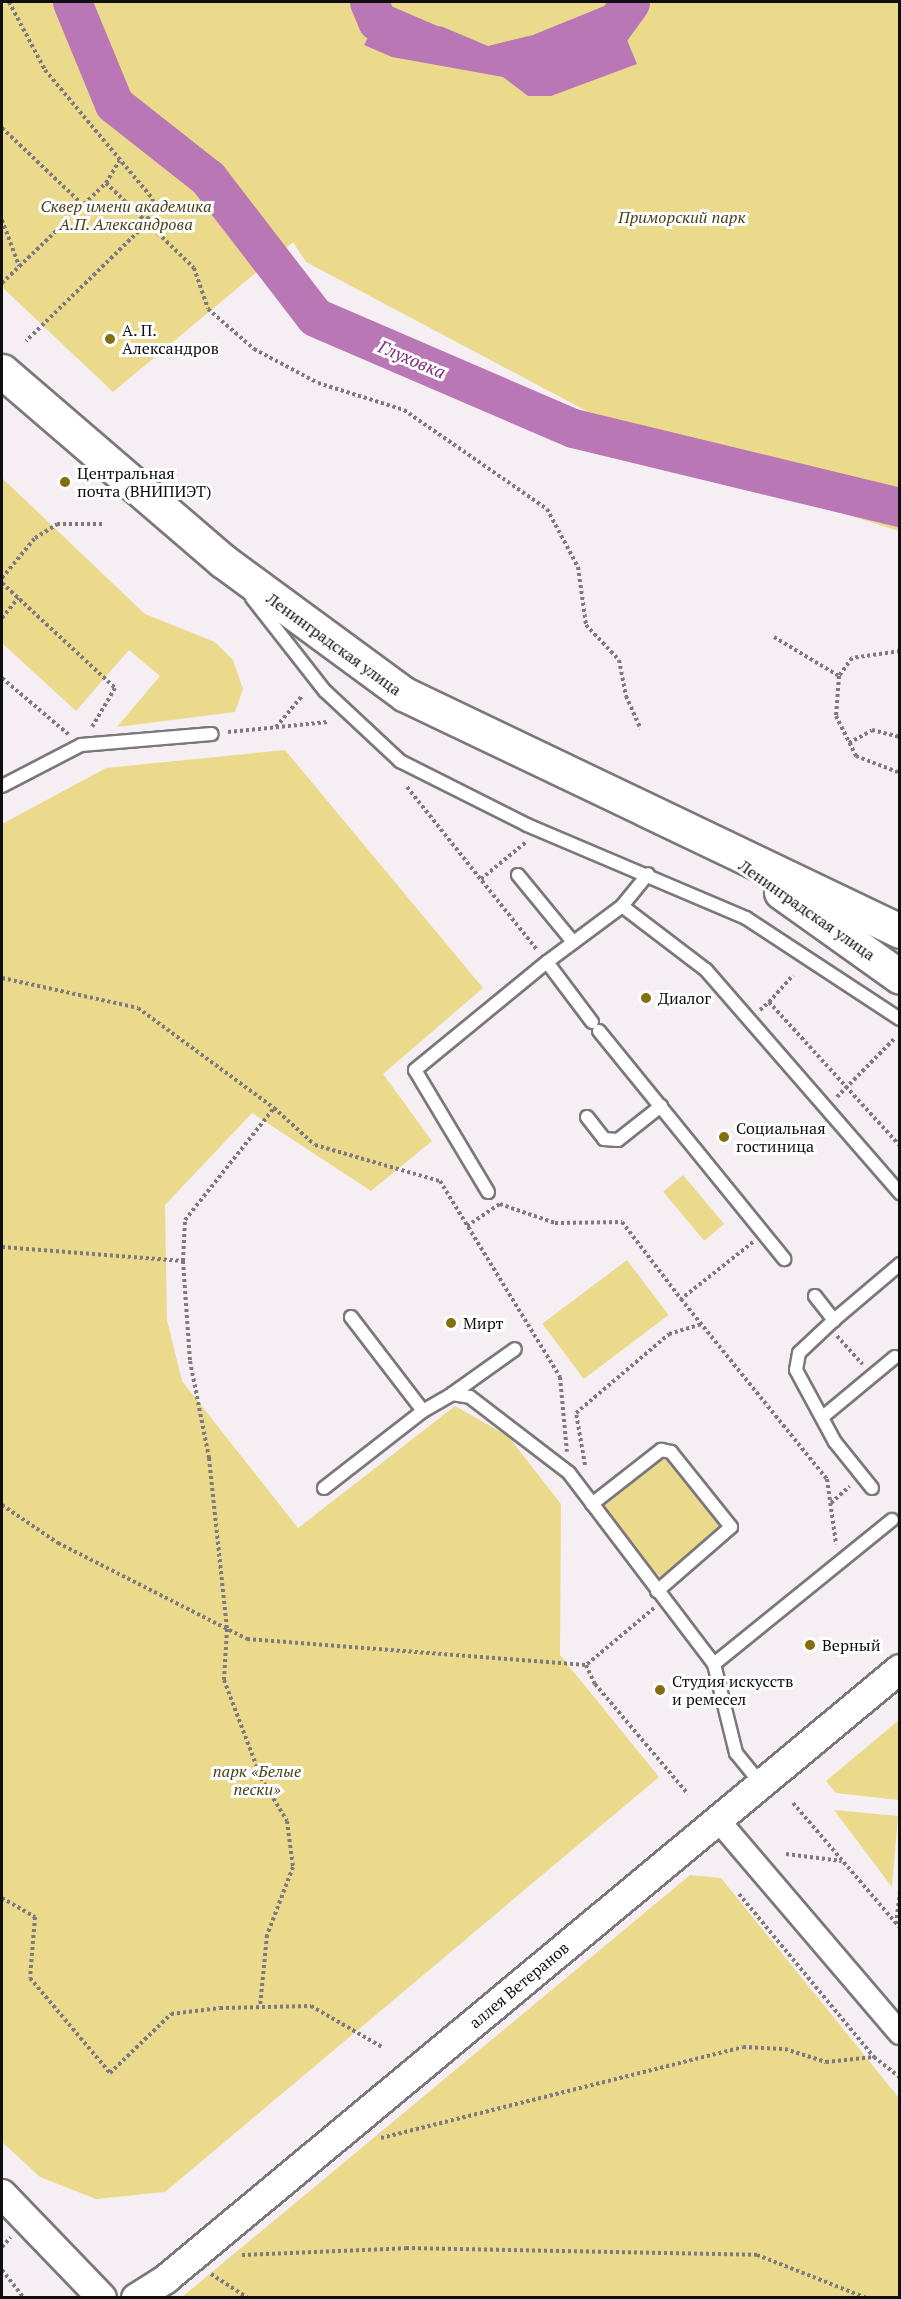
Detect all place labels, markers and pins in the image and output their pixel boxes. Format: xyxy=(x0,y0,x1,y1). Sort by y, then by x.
place label: А. П. Александров xyxy=(122,320,219,358)
marker: А. П. Александров xyxy=(103,332,117,346)
place label: Центральная почта (ВНИПИЭТ) xyxy=(77,463,211,501)
marker: Центральная почта (ВНИПИЭТ) xyxy=(58,475,72,489)
place label: Диалог xyxy=(658,988,711,1008)
marker: Диалог xyxy=(639,991,653,1005)
place label: Социальная гостиница xyxy=(736,1118,826,1156)
marker: Социальная гостиница xyxy=(717,1130,731,1144)
place label: Мирт xyxy=(463,1313,503,1333)
marker: Мирт xyxy=(444,1316,458,1330)
place label: Верный xyxy=(822,1635,880,1655)
marker: Верный xyxy=(803,1638,817,1652)
place label: Студия искусств и ремесел xyxy=(672,1671,793,1709)
marker: Студия искусств и ремесел xyxy=(653,1683,667,1697)

